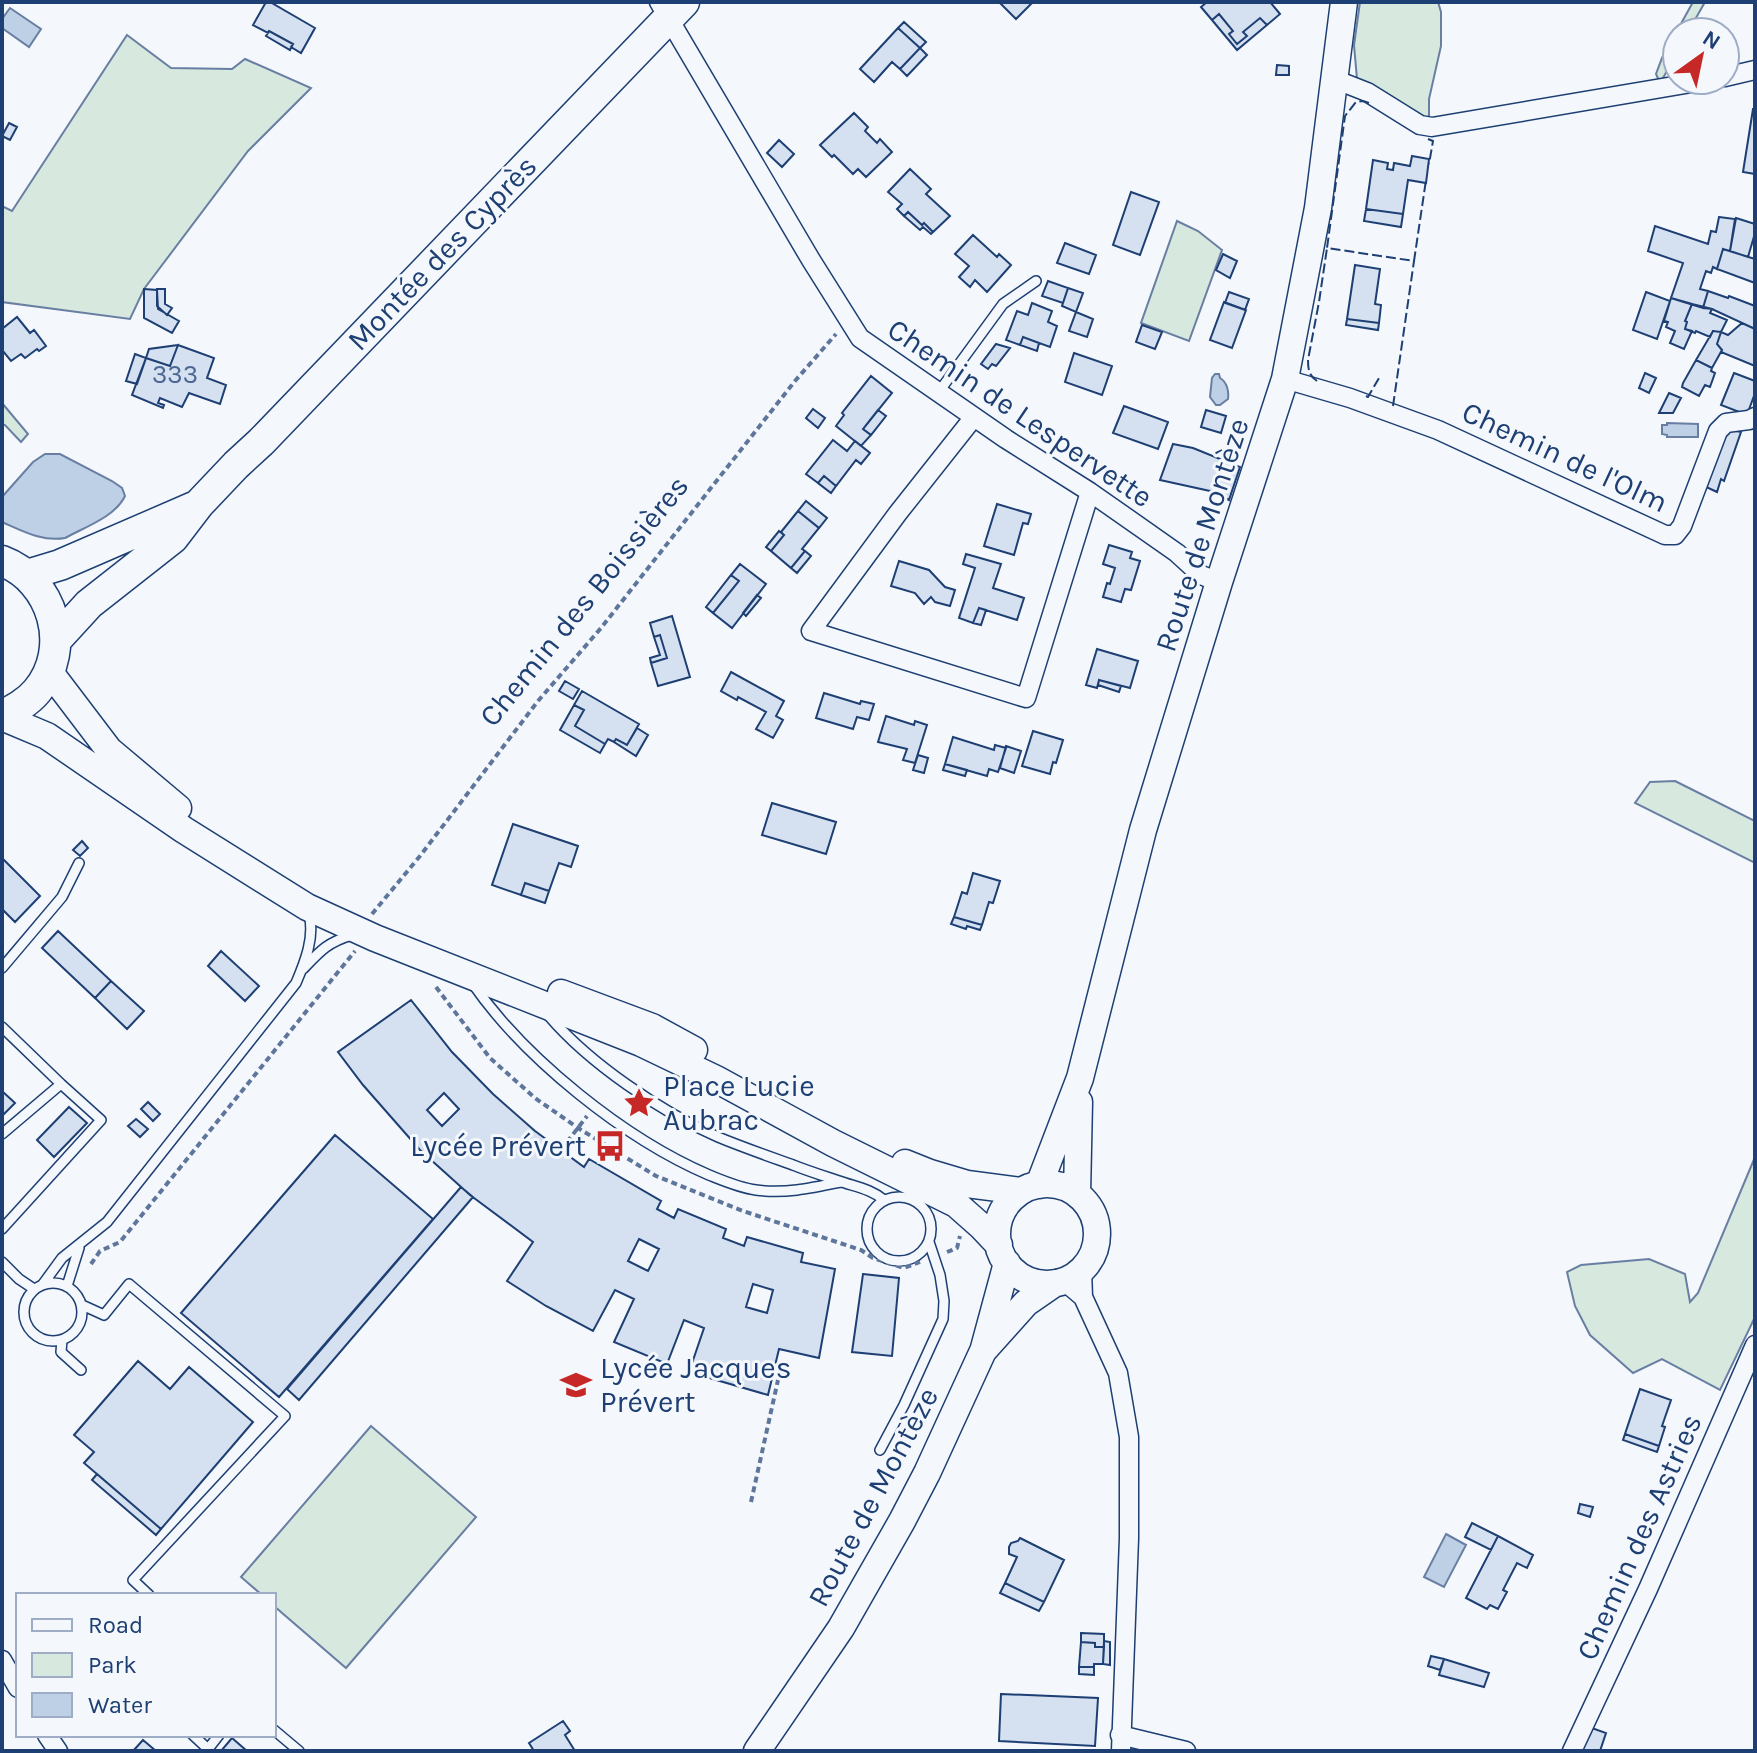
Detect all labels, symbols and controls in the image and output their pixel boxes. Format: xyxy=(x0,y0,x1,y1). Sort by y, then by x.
north arrow xyxy=(1661,16,1741,96)
text: N xyxy=(1698,25,1725,55)
street label: Montée des Cyprès xyxy=(340,148,544,358)
street label: Chemin de Lespervette xyxy=(881,311,1159,515)
house number: 333 xyxy=(152,359,198,390)
street label: Chemin de l'Olm xyxy=(1456,394,1674,520)
street label: Route de Montèze xyxy=(1147,414,1257,656)
street label: Chemin des Boissières xyxy=(472,468,696,734)
place label: Place Lucie Aubrac xyxy=(663,1068,815,1138)
place icon: Place Lucie Aubrac xyxy=(622,1086,656,1120)
place label: Lycée Prévert xyxy=(410,1128,586,1164)
bus stop icon: Lycée Prévert xyxy=(593,1129,627,1163)
place label: Lycée Jacques Prévert xyxy=(600,1350,792,1420)
school or university icon: Lycée Jacques Prévert xyxy=(559,1368,593,1402)
street label: Route de Montèze xyxy=(800,1381,946,1613)
street label: Chemin des Astries xyxy=(1569,1408,1709,1666)
legend xyxy=(16,1593,276,1737)
text: Road xyxy=(88,1611,143,1639)
text: Park xyxy=(88,1651,137,1679)
text: Water xyxy=(88,1691,152,1719)

